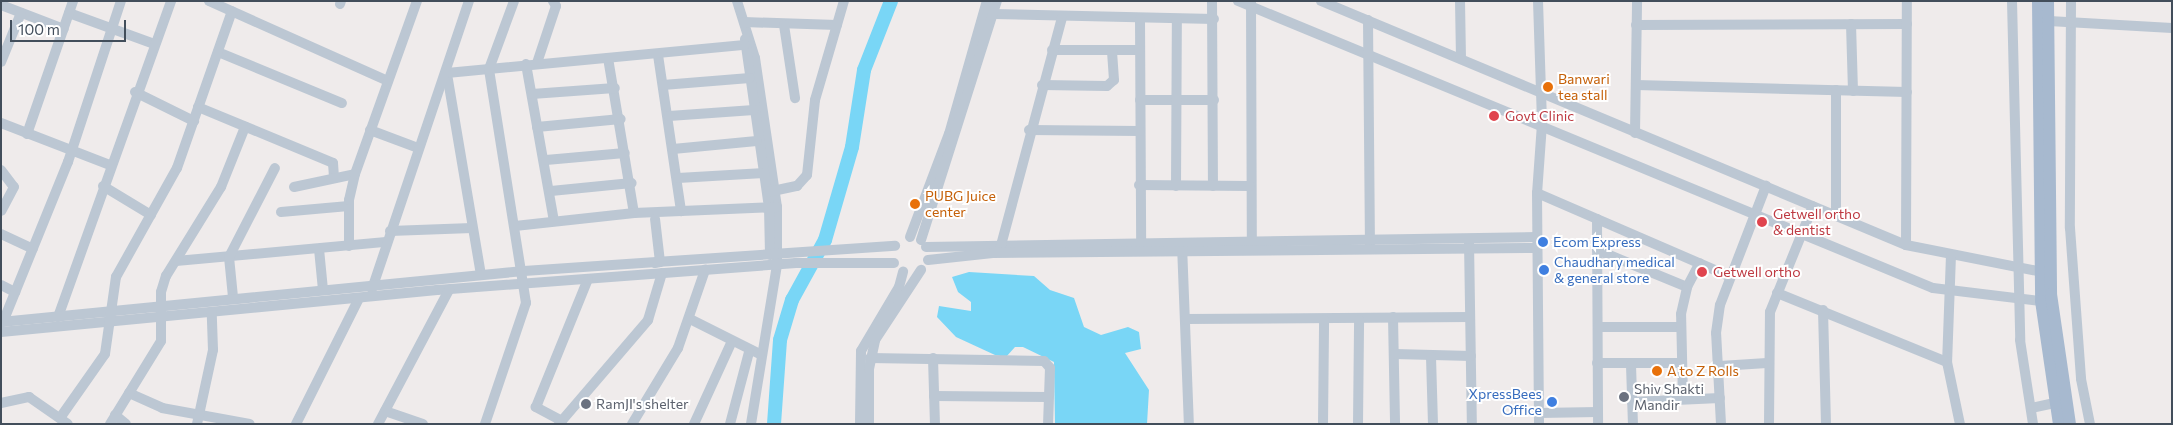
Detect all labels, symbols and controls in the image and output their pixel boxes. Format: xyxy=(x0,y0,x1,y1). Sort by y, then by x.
scale bar xyxy=(12,10,129,42)
text: 100 m xyxy=(18,20,60,38)
place label: Banwari tea stall xyxy=(1558,71,1610,104)
marker: Banwari tea stall xyxy=(1542,81,1554,93)
place label: Govt Clinic xyxy=(1505,108,1574,124)
marker: Govt Clinic xyxy=(1487,109,1501,123)
place label: PUBG Juice center xyxy=(925,188,996,220)
marker: PUBG Juice center xyxy=(909,198,921,210)
place label: Getwell ortho & dentist xyxy=(1773,206,1861,238)
marker: Getwell ortho & dentist xyxy=(1755,215,1769,229)
place label: Ecom Express xyxy=(1553,234,1641,250)
marker: Ecom Express xyxy=(1537,236,1549,248)
place label: Chaudhary medical & general store xyxy=(1554,254,1675,286)
marker: Chaudhary medical & general store xyxy=(1538,264,1550,276)
place label: Getwell ortho xyxy=(1713,264,1801,280)
marker: Getwell ortho xyxy=(1695,265,1709,279)
place label: A to Z Rolls xyxy=(1667,363,1739,379)
marker: A to Z Rolls xyxy=(1651,365,1663,377)
place label: Shiv Shakti Mandir xyxy=(1634,381,1704,414)
place label: XpressBees Office xyxy=(1469,386,1542,418)
marker: Shiv Shakti Mandir xyxy=(1618,391,1630,403)
place label: RamJI's shelter xyxy=(596,396,689,412)
marker: XpressBees Office xyxy=(1546,396,1558,408)
marker: RamJI's shelter xyxy=(580,398,592,410)

